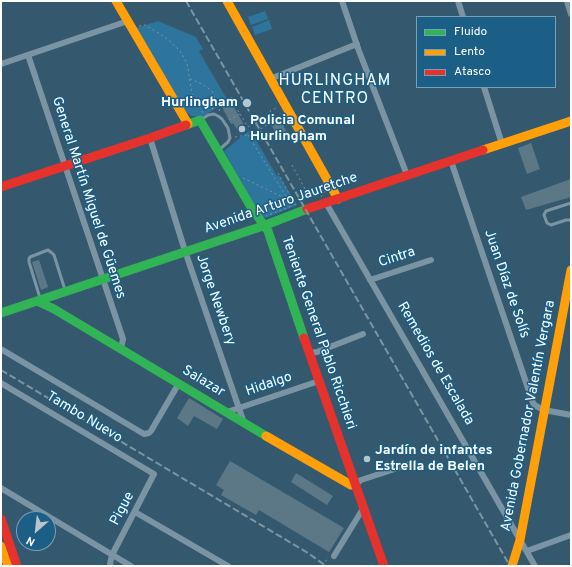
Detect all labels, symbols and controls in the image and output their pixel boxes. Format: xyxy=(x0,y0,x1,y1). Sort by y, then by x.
legend xyxy=(416,16,556,88)
text: Fluido xyxy=(454,24,487,40)
text: Lento xyxy=(454,44,485,60)
text: Atasco xyxy=(454,64,491,80)
district label: HURLINGHAM CENTRO xyxy=(279,72,391,110)
street label: General Martín Miguel de Güemes xyxy=(47,95,129,301)
place label: Hurlingham xyxy=(161,95,238,111)
marker: Hurlingham xyxy=(241,97,253,109)
place label: Policia Comunal Hurlingham xyxy=(250,113,355,146)
marker: Policia Comunal Hurlingham xyxy=(237,124,247,134)
street label: Avenida Arturo Jauretche xyxy=(202,170,360,238)
street label: Juan Díaz de Solís xyxy=(480,228,532,340)
street label: Teniente General Pablo Ricchieri xyxy=(277,234,359,432)
street label: Cintra xyxy=(377,244,417,272)
street label: Jorge Newbery xyxy=(192,252,238,348)
street label: Remedios de Escalada xyxy=(393,299,477,429)
street label: Avenida Gobernador Valentín Vergara xyxy=(498,299,560,533)
street label: Salazar xyxy=(179,363,227,401)
street label: Hidalgo xyxy=(244,369,294,401)
street label: Tambo Nuevo xyxy=(43,389,125,447)
place label: Jardín de infantes Estrella de Belen xyxy=(375,443,493,476)
marker: Jardín de infantes Estrella de Belen xyxy=(362,454,372,464)
street label: Pigue xyxy=(107,489,139,529)
north arrow xyxy=(16,511,56,551)
text: N xyxy=(24,533,38,549)

